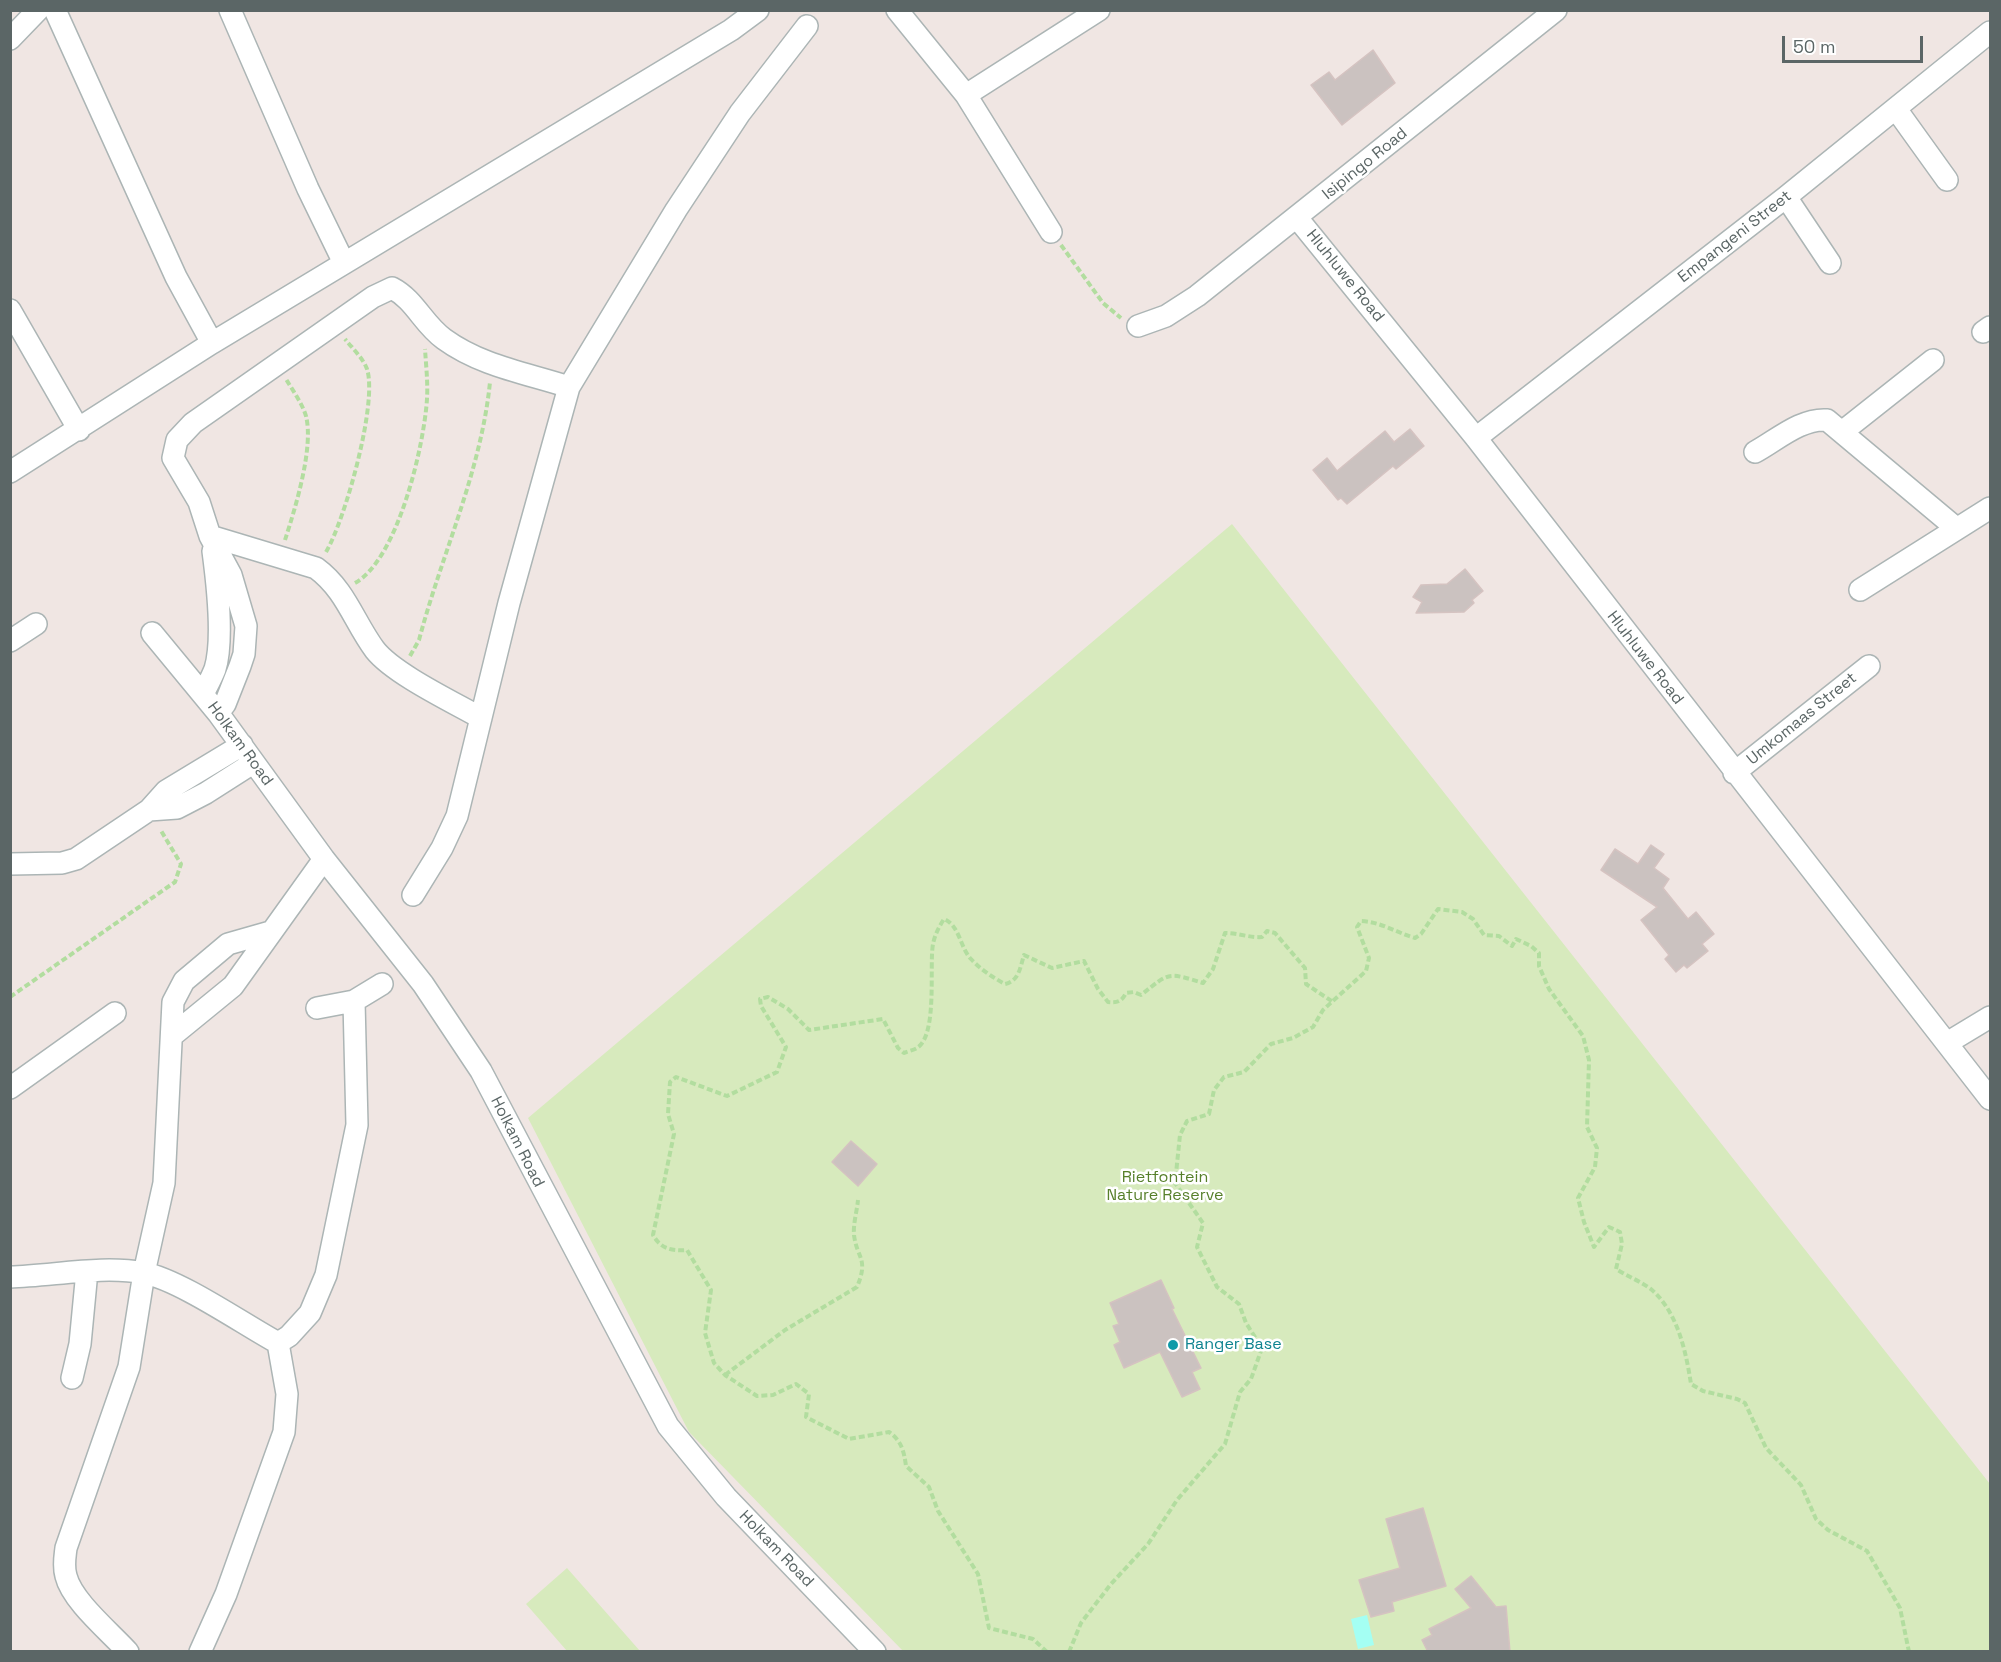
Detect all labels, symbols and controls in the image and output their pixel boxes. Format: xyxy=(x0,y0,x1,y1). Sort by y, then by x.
scale bar xyxy=(1785,24,1926,62)
text: 50 m xyxy=(1793,35,1835,58)
street label: Isipingo Road xyxy=(1319,124,1411,204)
street label: Empangeni Street xyxy=(1674,187,1796,287)
street label: Hluhluwe Road xyxy=(1302,226,1388,326)
street label: Hluhluwe Road xyxy=(1603,607,1687,709)
street label: Umkomaas Street xyxy=(1743,669,1861,769)
street label: Holkam Road xyxy=(203,698,277,790)
street label: Holkam Road xyxy=(486,1094,548,1190)
park label: Rietfontein Nature Reserve xyxy=(1106,1168,1224,1206)
place label: Ranger Base xyxy=(1185,1335,1282,1355)
marker: Ranger Base xyxy=(1166,1338,1180,1352)
street label: Holkam Road xyxy=(735,1507,817,1591)

